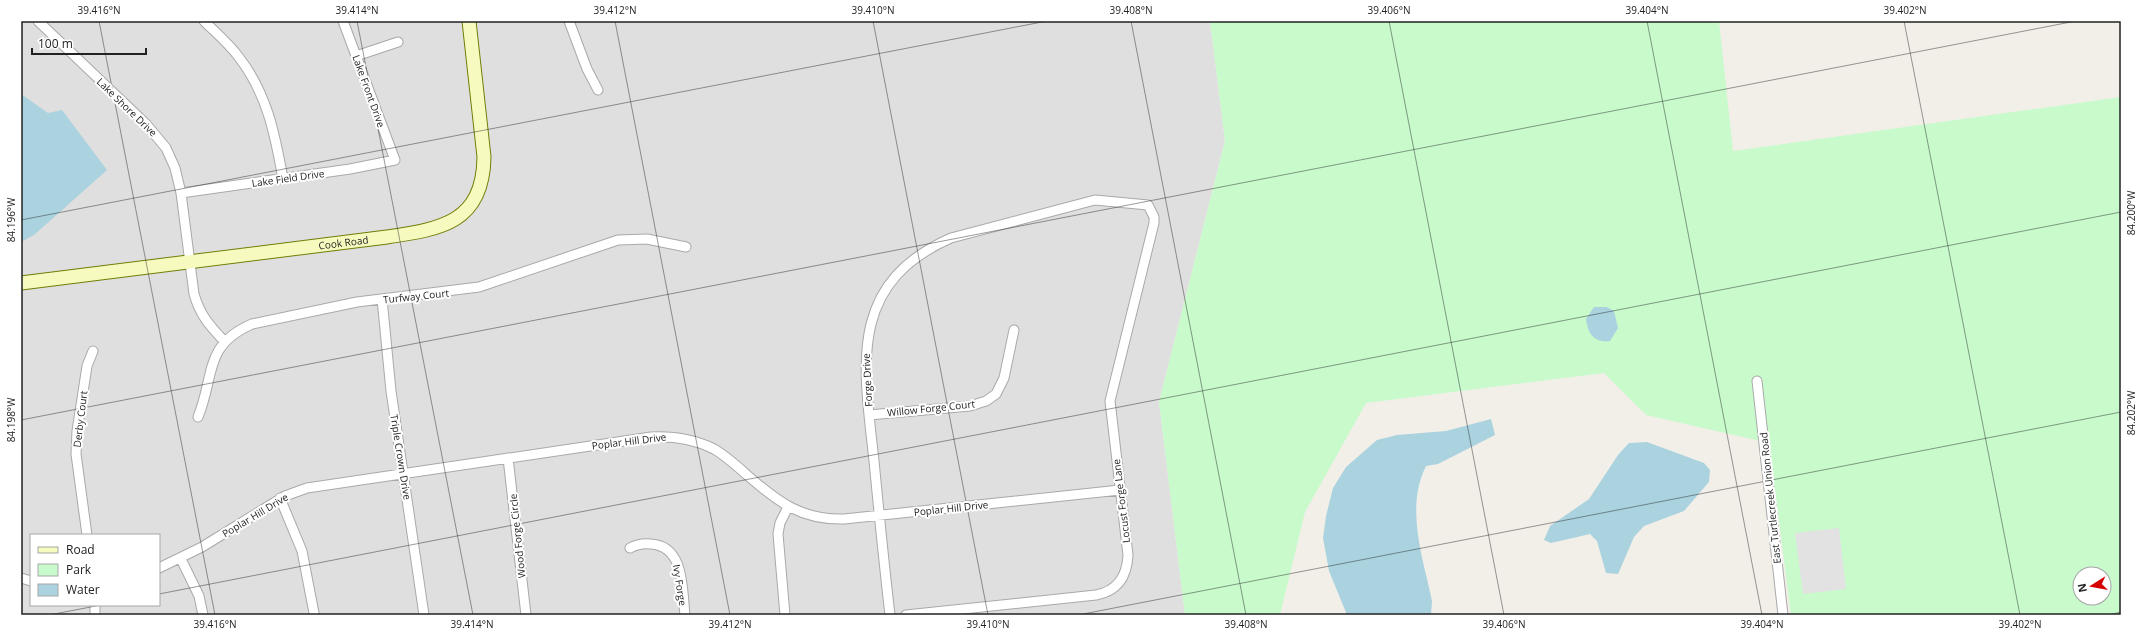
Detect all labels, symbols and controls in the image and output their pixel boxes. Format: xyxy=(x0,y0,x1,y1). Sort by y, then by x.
text: 39.416°N xyxy=(77,3,121,17)
text: 39.414°N xyxy=(335,3,379,17)
text: 39.412°N xyxy=(593,3,637,17)
text: 39.410°N xyxy=(851,3,895,17)
text: 39.408°N xyxy=(1109,3,1153,17)
text: 39.406°N xyxy=(1367,3,1411,17)
text: 39.404°N xyxy=(1625,3,1669,17)
text: 39.402°N xyxy=(1883,3,1927,17)
scale bar xyxy=(32,30,146,56)
text: 100 m xyxy=(38,35,73,52)
street label: Lake Front Drive xyxy=(349,53,389,130)
street label: Lake Shore Drive xyxy=(94,75,160,140)
street label: Lake Field Drive xyxy=(251,166,326,190)
text: 84.200°W xyxy=(2124,190,2138,235)
text: 84.196°W xyxy=(4,197,18,242)
street label: Cook Road xyxy=(318,232,369,253)
street label: Turfway Court xyxy=(382,286,450,306)
street label: Forge Drive xyxy=(859,353,875,407)
street label: Derby Court xyxy=(70,390,90,448)
text: 84.202°W xyxy=(2124,390,2138,435)
street label: Willow Forge Court xyxy=(886,396,976,420)
text: 84.198°W xyxy=(4,397,18,442)
street label: Triple Crown Drive xyxy=(387,413,415,501)
street label: Poplar Hill Drive xyxy=(591,429,667,453)
street label: East Turtlecreek Union Road xyxy=(1756,432,1784,564)
street label: Locust Forge Lane xyxy=(1109,458,1133,544)
street label: Poplar Hill Drive xyxy=(219,490,291,540)
street label: Wood Forge Circle xyxy=(506,493,528,579)
street label: Poplar Hill Drive xyxy=(913,497,989,519)
legend xyxy=(30,534,160,606)
text: Road xyxy=(66,541,95,558)
text: Park xyxy=(66,561,92,578)
street label: Ivy Forge xyxy=(670,563,690,607)
north arrow xyxy=(2072,566,2112,606)
text: Water xyxy=(66,581,100,598)
text: N xyxy=(2073,582,2090,594)
text: 39.416°N xyxy=(193,617,237,631)
text: 39.414°N xyxy=(450,617,494,631)
text: 39.412°N xyxy=(708,617,752,631)
text: 39.410°N xyxy=(966,617,1010,631)
text: 39.408°N xyxy=(1224,617,1268,631)
text: 39.406°N xyxy=(1482,617,1526,631)
text: 39.404°N xyxy=(1740,617,1784,631)
text: 39.402°N xyxy=(1998,617,2042,631)

